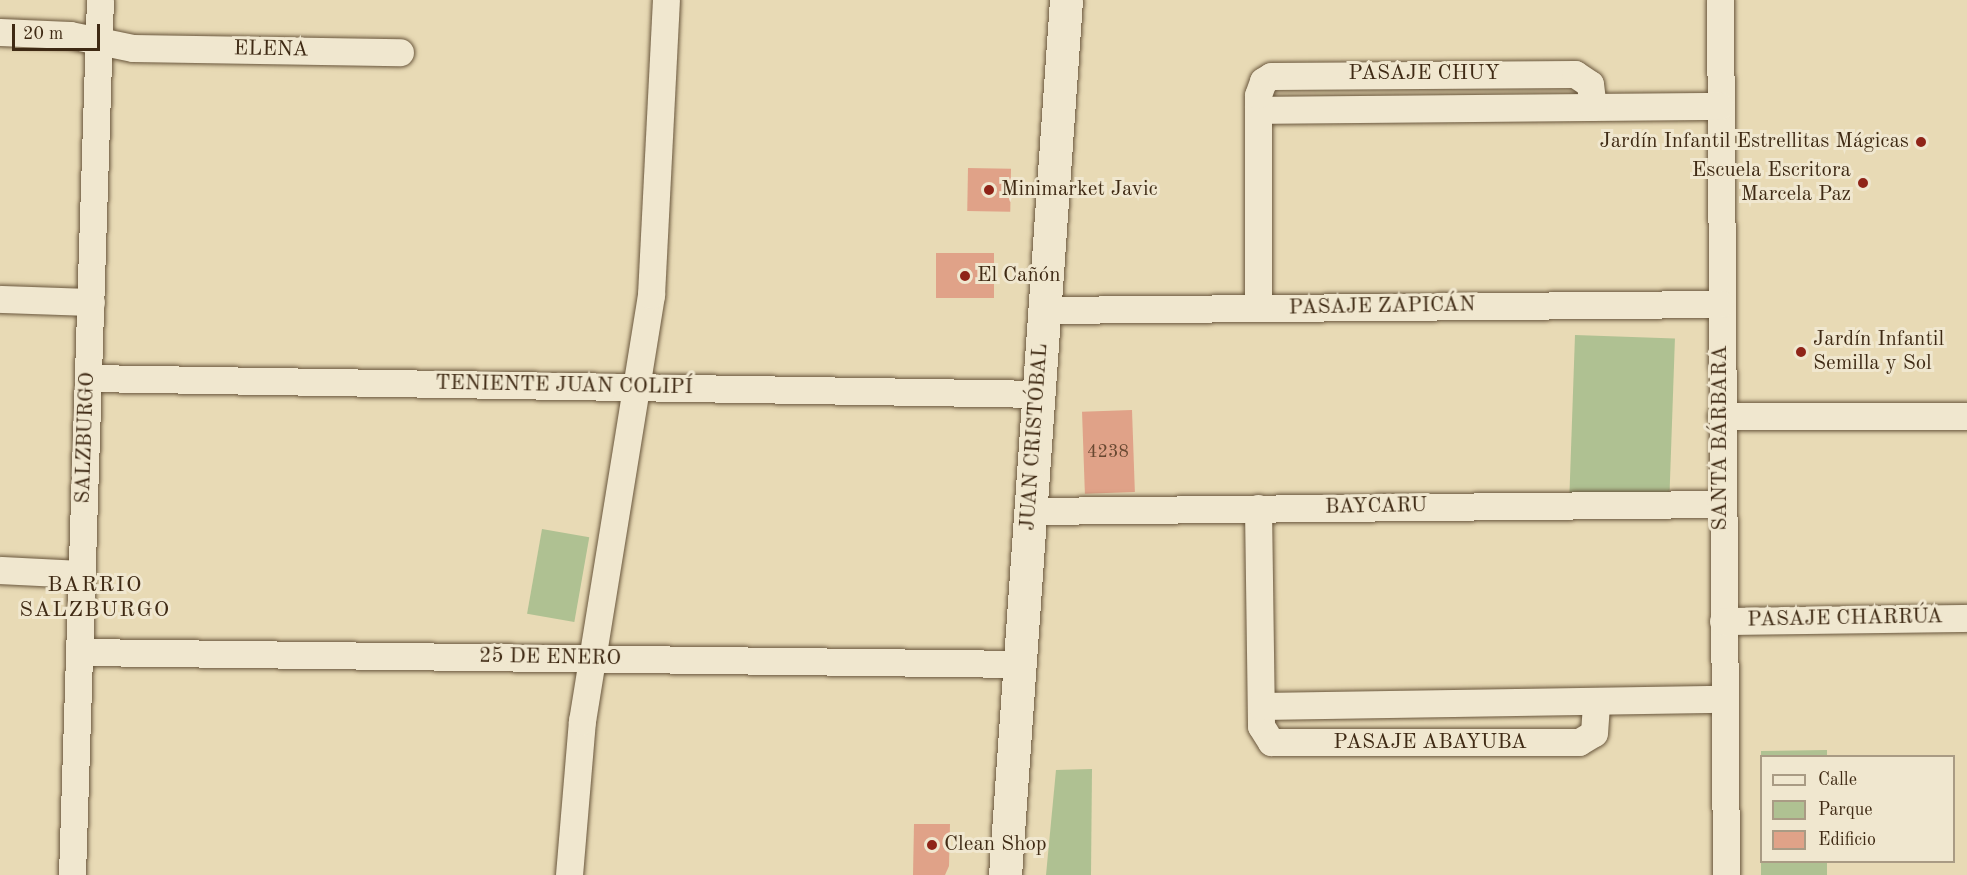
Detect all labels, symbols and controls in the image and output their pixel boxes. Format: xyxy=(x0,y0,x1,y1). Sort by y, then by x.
scale bar xyxy=(15,12,104,50)
text: 20 m xyxy=(23,25,63,43)
street label: ELENA xyxy=(233,37,309,63)
street label: PASAJE CHUY xyxy=(1348,61,1500,87)
place label: Jardín Infantil Estrellitas Mágicas xyxy=(1599,129,1909,155)
marker: Jardín Infantil Estrellitas Mágicas xyxy=(1914,135,1928,149)
place label: Escuela Escritora Marcela Paz xyxy=(1692,158,1851,208)
marker: Escuela Escritora Marcela Paz xyxy=(1856,176,1870,190)
place label: Minimarket Javic xyxy=(1001,177,1158,203)
marker: Minimarket Javic xyxy=(982,183,996,197)
place label: El Cañón xyxy=(977,263,1061,289)
marker: El Cañón xyxy=(958,269,972,283)
street label: PASAJE ZAPICÁN xyxy=(1289,293,1475,321)
place label: Jardín Infantil Semilla y Sol xyxy=(1813,327,1944,377)
street label: JUAN CRISTÓBAL xyxy=(1016,343,1054,531)
street label: SANTA BÁRBARA xyxy=(1708,345,1734,531)
marker: Jardín Infantil Semilla y Sol xyxy=(1794,345,1808,359)
street label: TENIENTE JUAN COLIPÍ xyxy=(435,371,693,401)
street label: SALZBURGO xyxy=(71,372,101,504)
house number: 4238 xyxy=(1087,441,1129,463)
street label: BAYCARU xyxy=(1325,494,1427,520)
district label: BARRIO SALZBURGO xyxy=(19,572,171,624)
street label: PASAJE CHARRÚA xyxy=(1747,605,1943,633)
street label: 25 DE ENERO xyxy=(479,644,621,672)
street label: PASAJE ABAYUBA xyxy=(1333,730,1527,756)
legend xyxy=(1760,755,1955,863)
text: Calle xyxy=(1818,771,1857,789)
text: Parque xyxy=(1818,801,1873,819)
text: Edificio xyxy=(1818,831,1876,849)
place label: Clean Shop xyxy=(944,832,1047,858)
marker: Clean Shop xyxy=(925,838,939,852)

